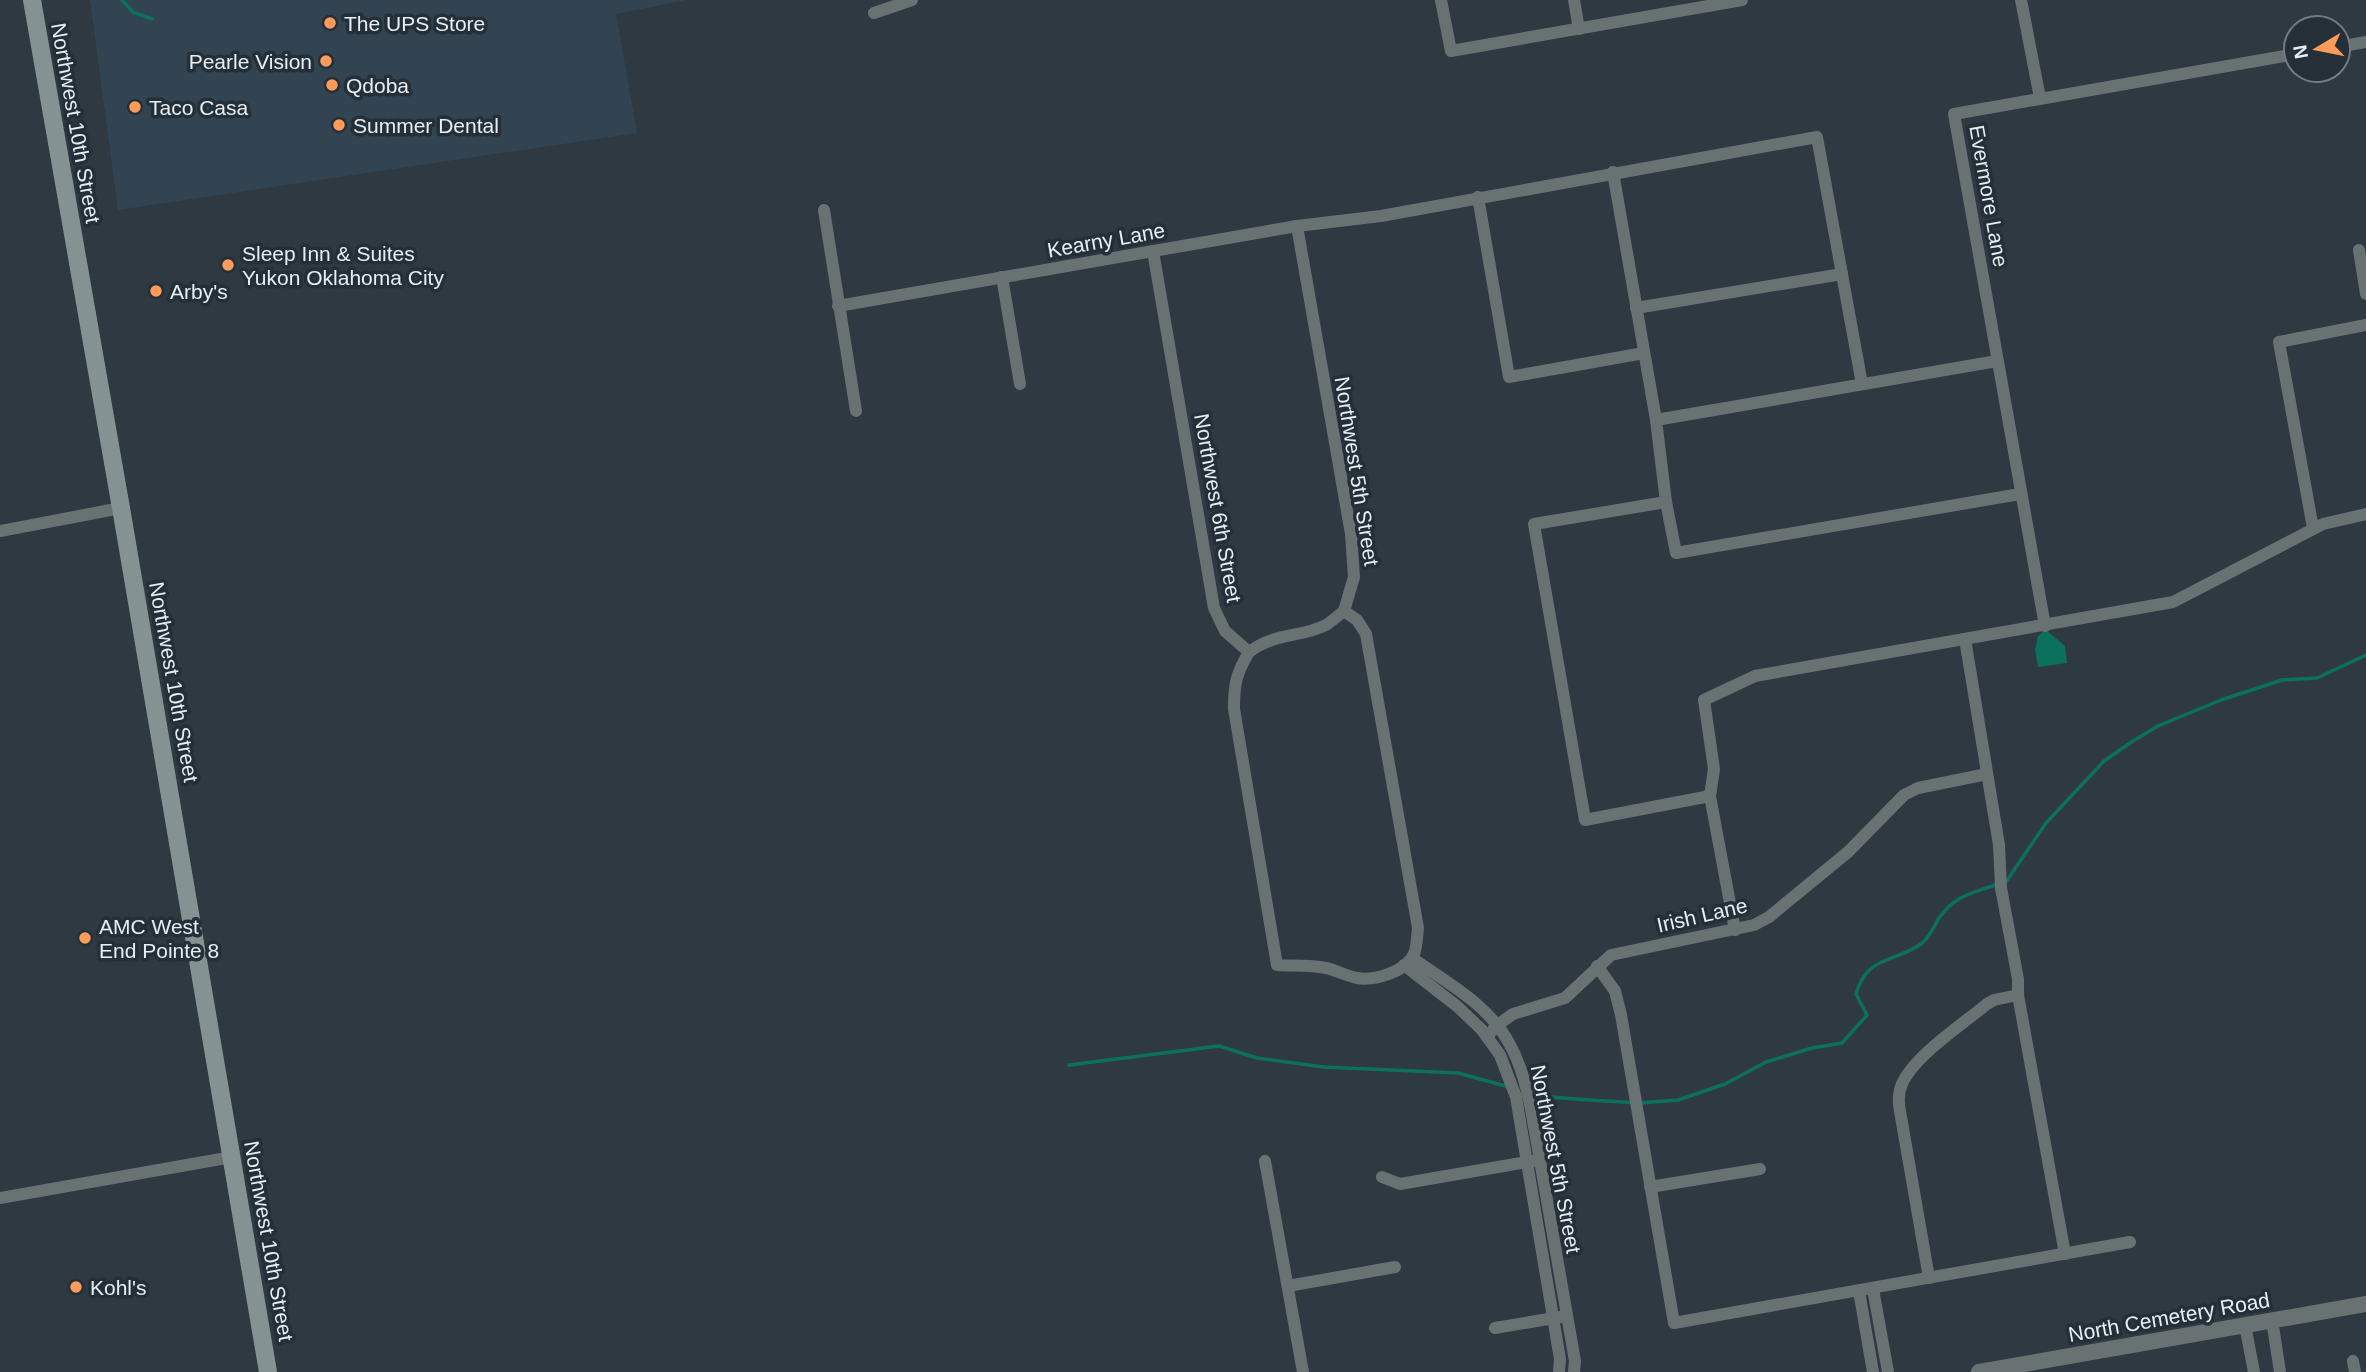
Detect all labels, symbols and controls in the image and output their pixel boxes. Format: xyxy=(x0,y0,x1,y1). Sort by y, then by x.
place label: The UPS Store xyxy=(344,12,485,35)
north arrow xyxy=(2282,14,2352,84)
marker: The UPS Store xyxy=(322,15,338,31)
street label: Northwest 10th Street xyxy=(47,21,105,225)
text: N xyxy=(2289,43,2312,60)
place label: Pearle Vision xyxy=(189,50,312,73)
marker: Pearle Vision xyxy=(318,53,334,69)
place label: Qdoba xyxy=(346,74,409,97)
marker: Qdoba xyxy=(324,77,340,93)
place label: Taco Casa xyxy=(149,96,249,119)
marker: Taco Casa xyxy=(127,99,143,115)
place label: Summer Dental xyxy=(353,114,499,137)
marker: Summer Dental xyxy=(331,117,347,133)
street label: Evermore Lane xyxy=(1965,123,2013,269)
street label: Kearny Lane xyxy=(1045,218,1167,262)
place label: Sleep Inn & Suites Yukon Oklahoma City xyxy=(242,242,444,289)
marker: Sleep Inn & Suites Yukon Oklahoma City xyxy=(220,257,236,273)
place label: Arby's xyxy=(170,280,228,303)
marker: Arby's xyxy=(148,283,164,299)
street label: Northwest 5th Street xyxy=(1331,375,1383,567)
street label: Northwest 6th Street xyxy=(1190,412,1246,604)
street label: Northwest 10th Street xyxy=(145,580,203,784)
street label: Irish Lane xyxy=(1654,893,1750,937)
place label: AMC West End Pointe 8 xyxy=(99,915,219,962)
marker: AMC West End Pointe 8 xyxy=(77,930,93,946)
street label: Northwest 5th Street xyxy=(1526,1063,1586,1255)
street label: Northwest 10th Street xyxy=(240,1139,298,1343)
place label: Kohl's xyxy=(90,1276,147,1299)
marker: Kohl's xyxy=(68,1279,84,1295)
street label: North Cemetery Road xyxy=(2066,1288,2272,1346)

